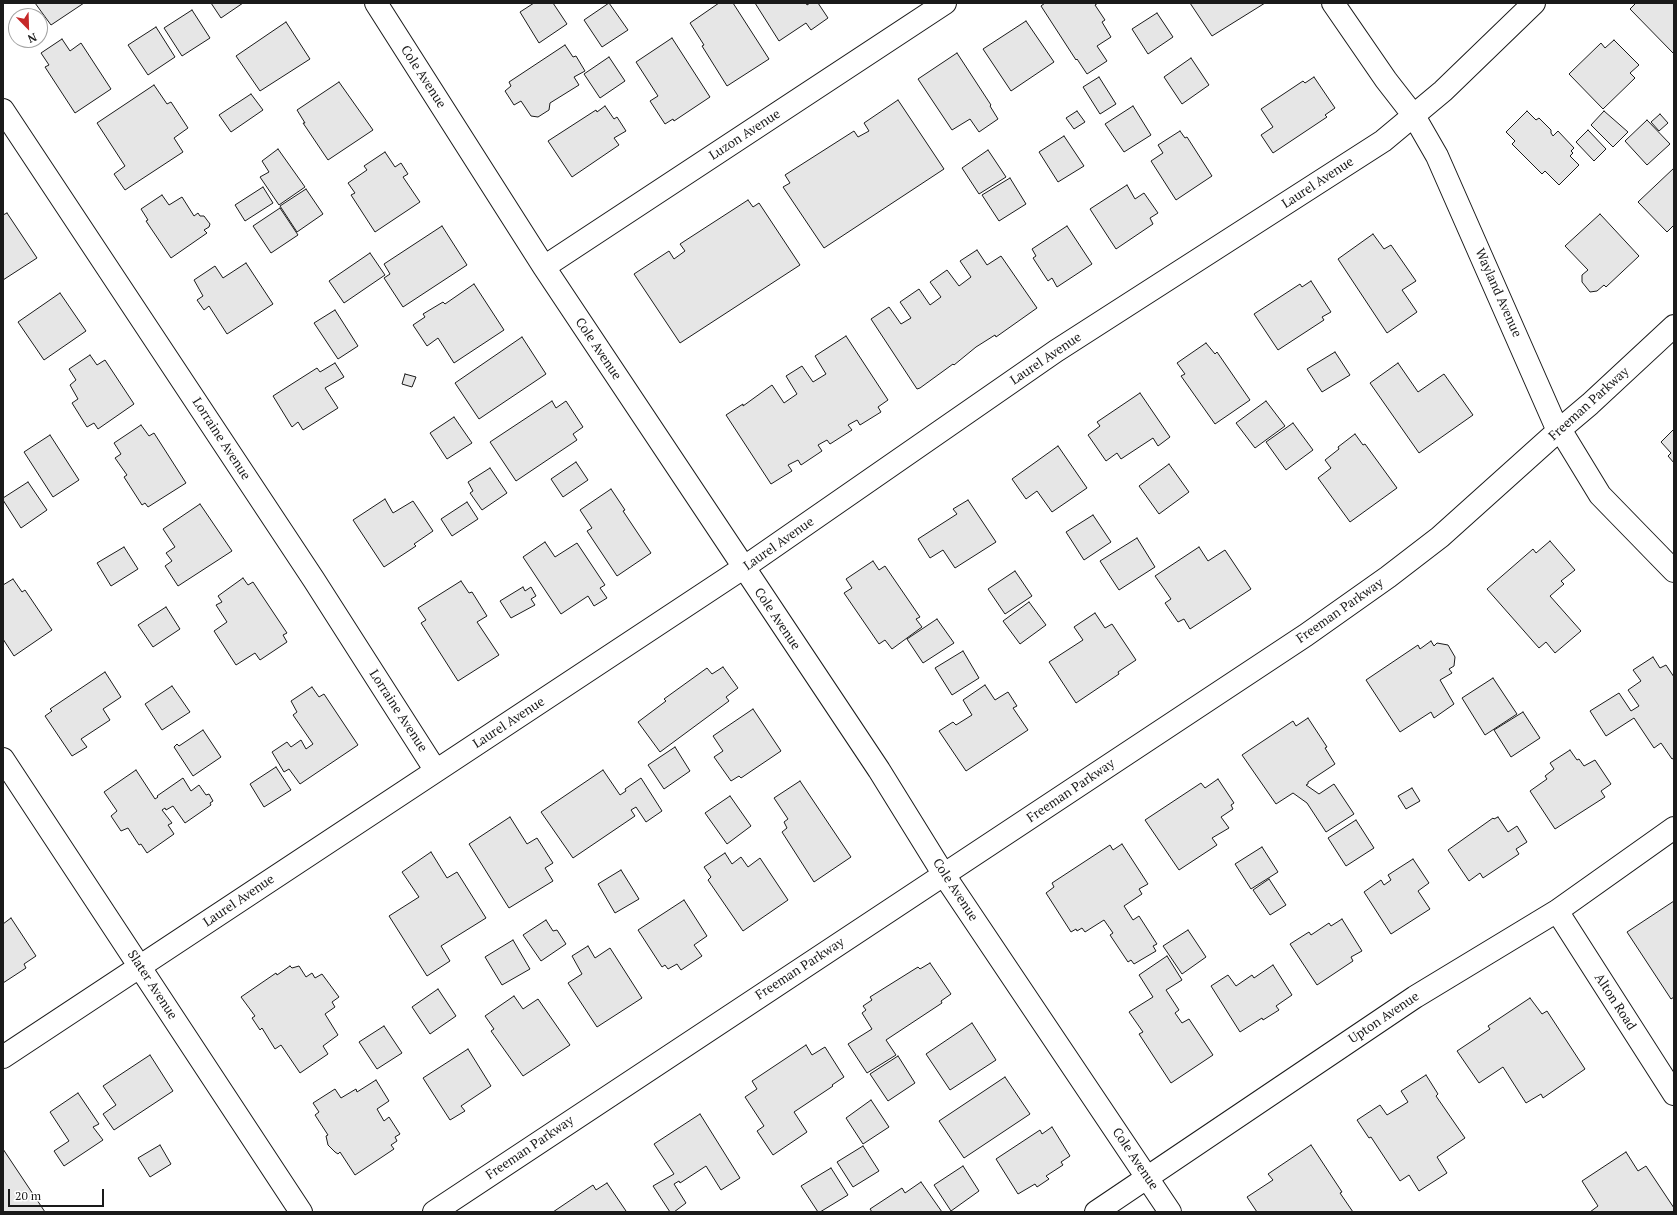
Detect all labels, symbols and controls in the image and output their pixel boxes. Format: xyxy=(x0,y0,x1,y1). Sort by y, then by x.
north arrow xyxy=(8,8,48,48)
text: N xyxy=(26,30,39,46)
street label: Cole Avenue xyxy=(397,43,449,111)
street label: Luzon Avenue xyxy=(707,106,783,164)
street label: Laurel Avenue xyxy=(1279,154,1357,212)
street label: Wayland Avenue xyxy=(1471,246,1525,340)
street label: Cole Avenue xyxy=(572,315,624,383)
street label: Laurel Avenue xyxy=(1008,330,1084,388)
street label: Freeman Parkway xyxy=(1546,364,1632,444)
street label: Lorraine Avenue xyxy=(189,395,253,483)
street label: Laurel Avenue xyxy=(741,514,817,574)
street label: Freeman Parkway xyxy=(1294,575,1386,647)
street label: Cole Avenue xyxy=(751,585,803,653)
street label: Lorraine Avenue xyxy=(366,667,430,755)
street label: Laurel Avenue xyxy=(470,694,548,752)
street label: Freeman Parkway xyxy=(1024,756,1118,826)
street label: Cole Avenue xyxy=(929,856,981,924)
street label: Laurel Avenue xyxy=(201,872,277,930)
street label: Freeman Parkway xyxy=(753,935,847,1003)
street label: Slater Avenue xyxy=(124,947,180,1023)
street label: Alton Road xyxy=(1591,971,1639,1033)
street label: Upton Avenue xyxy=(1346,989,1422,1047)
street label: Freeman Parkway xyxy=(483,1113,577,1183)
street label: Cole Avenue xyxy=(1109,1125,1161,1193)
scale bar xyxy=(10,1181,106,1207)
text: 20 m xyxy=(15,1188,41,1203)

